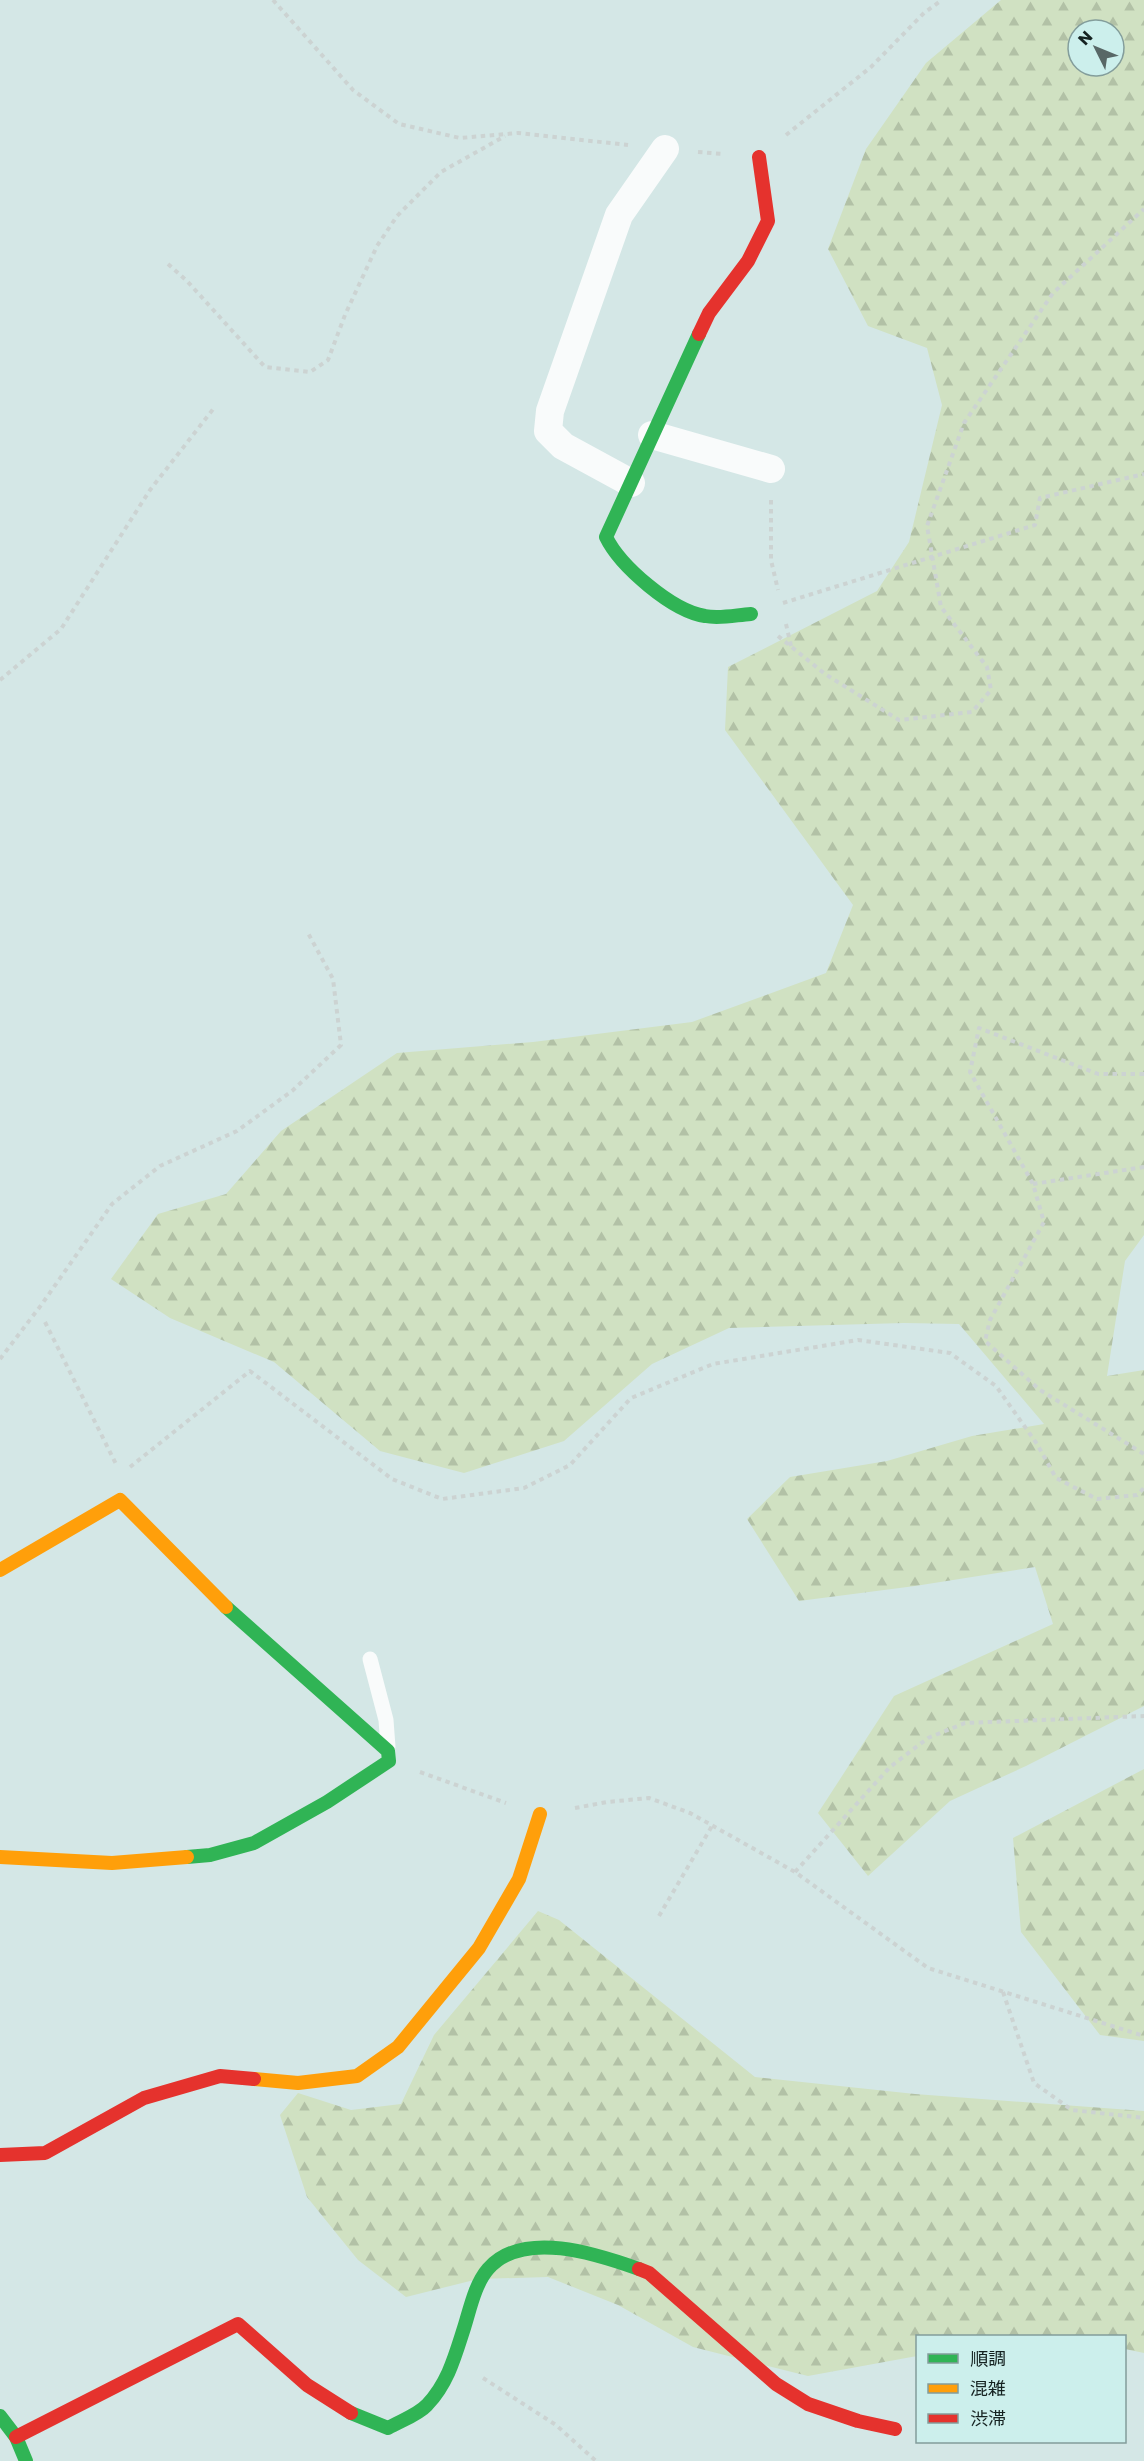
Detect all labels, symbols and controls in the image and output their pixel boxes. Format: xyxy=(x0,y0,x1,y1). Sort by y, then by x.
north arrow xyxy=(1066,18,1126,78)
text: N xyxy=(1073,26,1098,50)
legend xyxy=(916,2335,1126,2443)
text: 順調 xyxy=(970,2346,1006,2371)
text: 混雑 xyxy=(970,2376,1006,2401)
text: 渋滞 xyxy=(970,2406,1006,2431)

